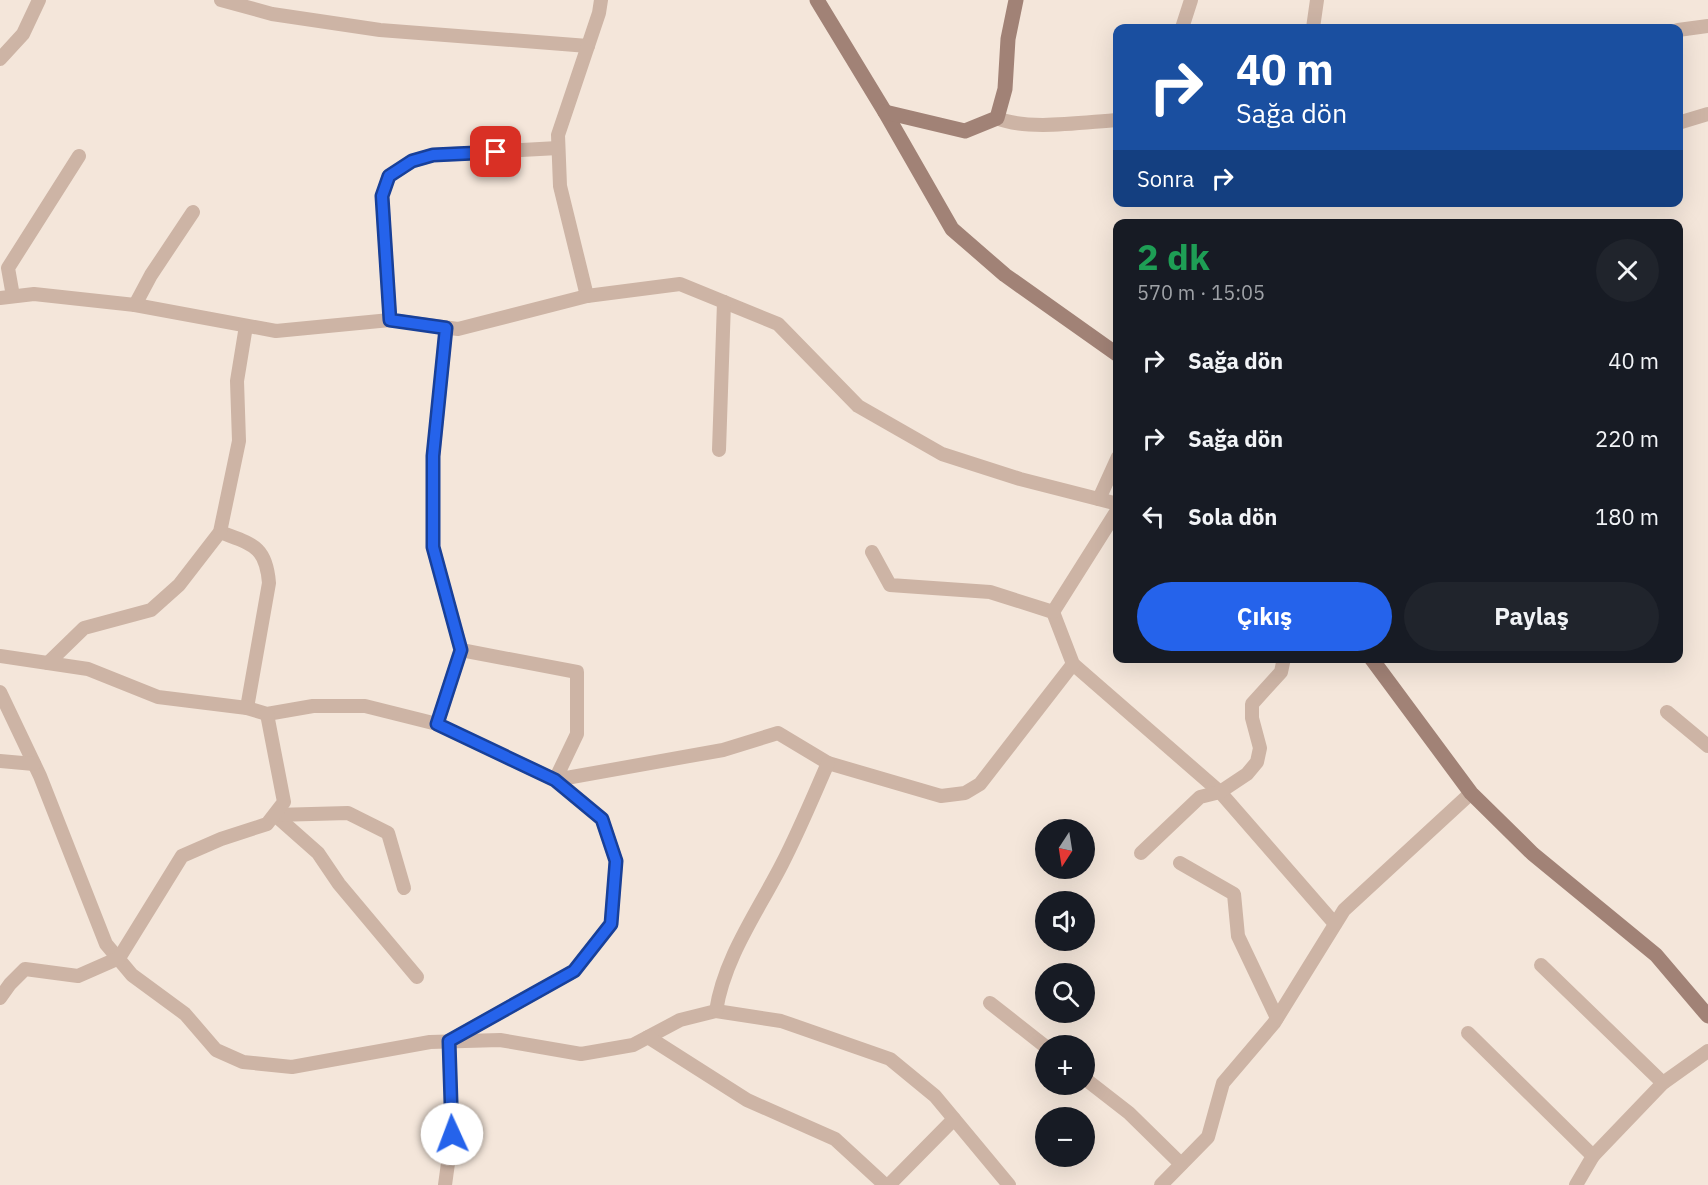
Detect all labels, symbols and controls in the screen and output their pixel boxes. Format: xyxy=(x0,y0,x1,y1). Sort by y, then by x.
text: 40 m xyxy=(1236,42,1334,97)
icon: right xyxy=(1137,48,1215,126)
text: Sağa dön xyxy=(1236,95,1347,130)
pin xyxy=(470,126,521,177)
icon: arrive xyxy=(479,135,512,168)
icon: right xyxy=(1206,162,1239,195)
text: Sonra xyxy=(1137,164,1194,193)
text: 2 dk xyxy=(1137,233,1210,280)
button: close xyxy=(1596,239,1659,302)
text: 570 m · 15:05 xyxy=(1137,279,1265,306)
icon: right xyxy=(1137,344,1170,377)
text: Sağa dön xyxy=(1188,346,1283,375)
text: 40 m xyxy=(1608,346,1659,375)
icon: right xyxy=(1137,422,1170,455)
text: Sağa dön xyxy=(1188,424,1283,453)
text: 220 m xyxy=(1595,424,1659,453)
icon: left xyxy=(1137,500,1170,533)
text: Sola dön xyxy=(1188,502,1277,531)
text: 180 m xyxy=(1595,502,1659,531)
button: Çıkış xyxy=(1137,582,1392,651)
button: Paylaş xyxy=(1404,582,1659,651)
north arrow xyxy=(1035,819,1095,879)
map controls xyxy=(1035,819,1095,1167)
button: sound xyxy=(1035,891,1095,951)
button: search xyxy=(1035,963,1095,1023)
button: + xyxy=(1035,1035,1095,1095)
position arrow xyxy=(420,1102,484,1166)
button: − xyxy=(1035,1107,1095,1167)

